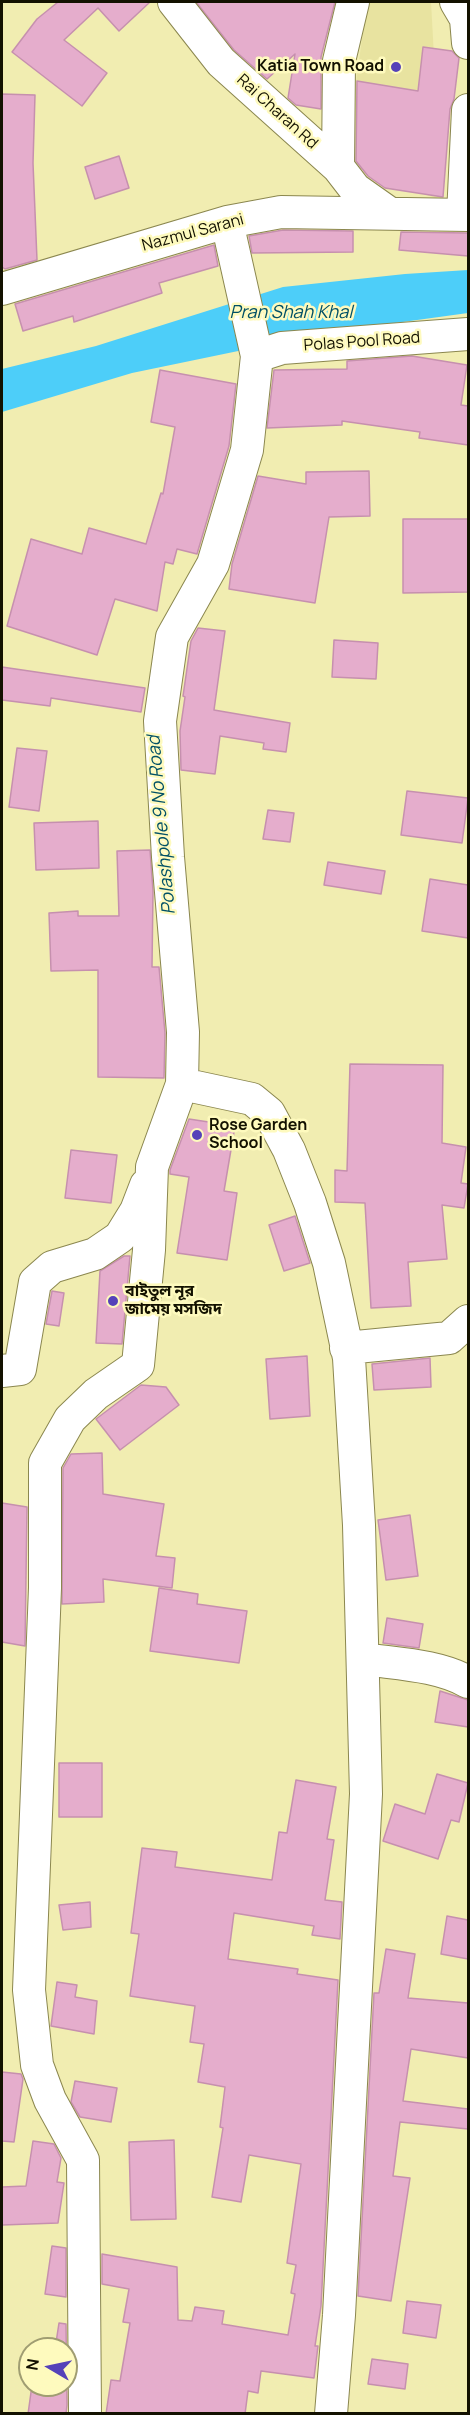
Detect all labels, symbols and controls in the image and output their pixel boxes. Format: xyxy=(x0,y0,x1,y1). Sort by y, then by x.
place label: Katia Town Road xyxy=(257,57,384,77)
marker: Katia Town Road xyxy=(389,60,403,74)
street label: Rai Charan Rd xyxy=(233,71,321,153)
street label: Nazmul Sarani xyxy=(140,210,246,256)
water label: Pran Shah Khal xyxy=(230,302,352,324)
street label: Polas Pool Road xyxy=(303,328,421,356)
water label: Polashpole 9 No Road xyxy=(143,735,181,915)
place label: Rose Garden School xyxy=(209,1116,307,1154)
marker: Rose Garden School xyxy=(190,1128,204,1142)
place label: বাইতুল নূর জামেয় মসজিদ xyxy=(125,1282,222,1320)
marker: বাইতুল নূর জামেয় মসজিদ xyxy=(106,1294,120,1308)
north arrow xyxy=(18,2337,78,2397)
text: N xyxy=(20,2357,44,2372)

